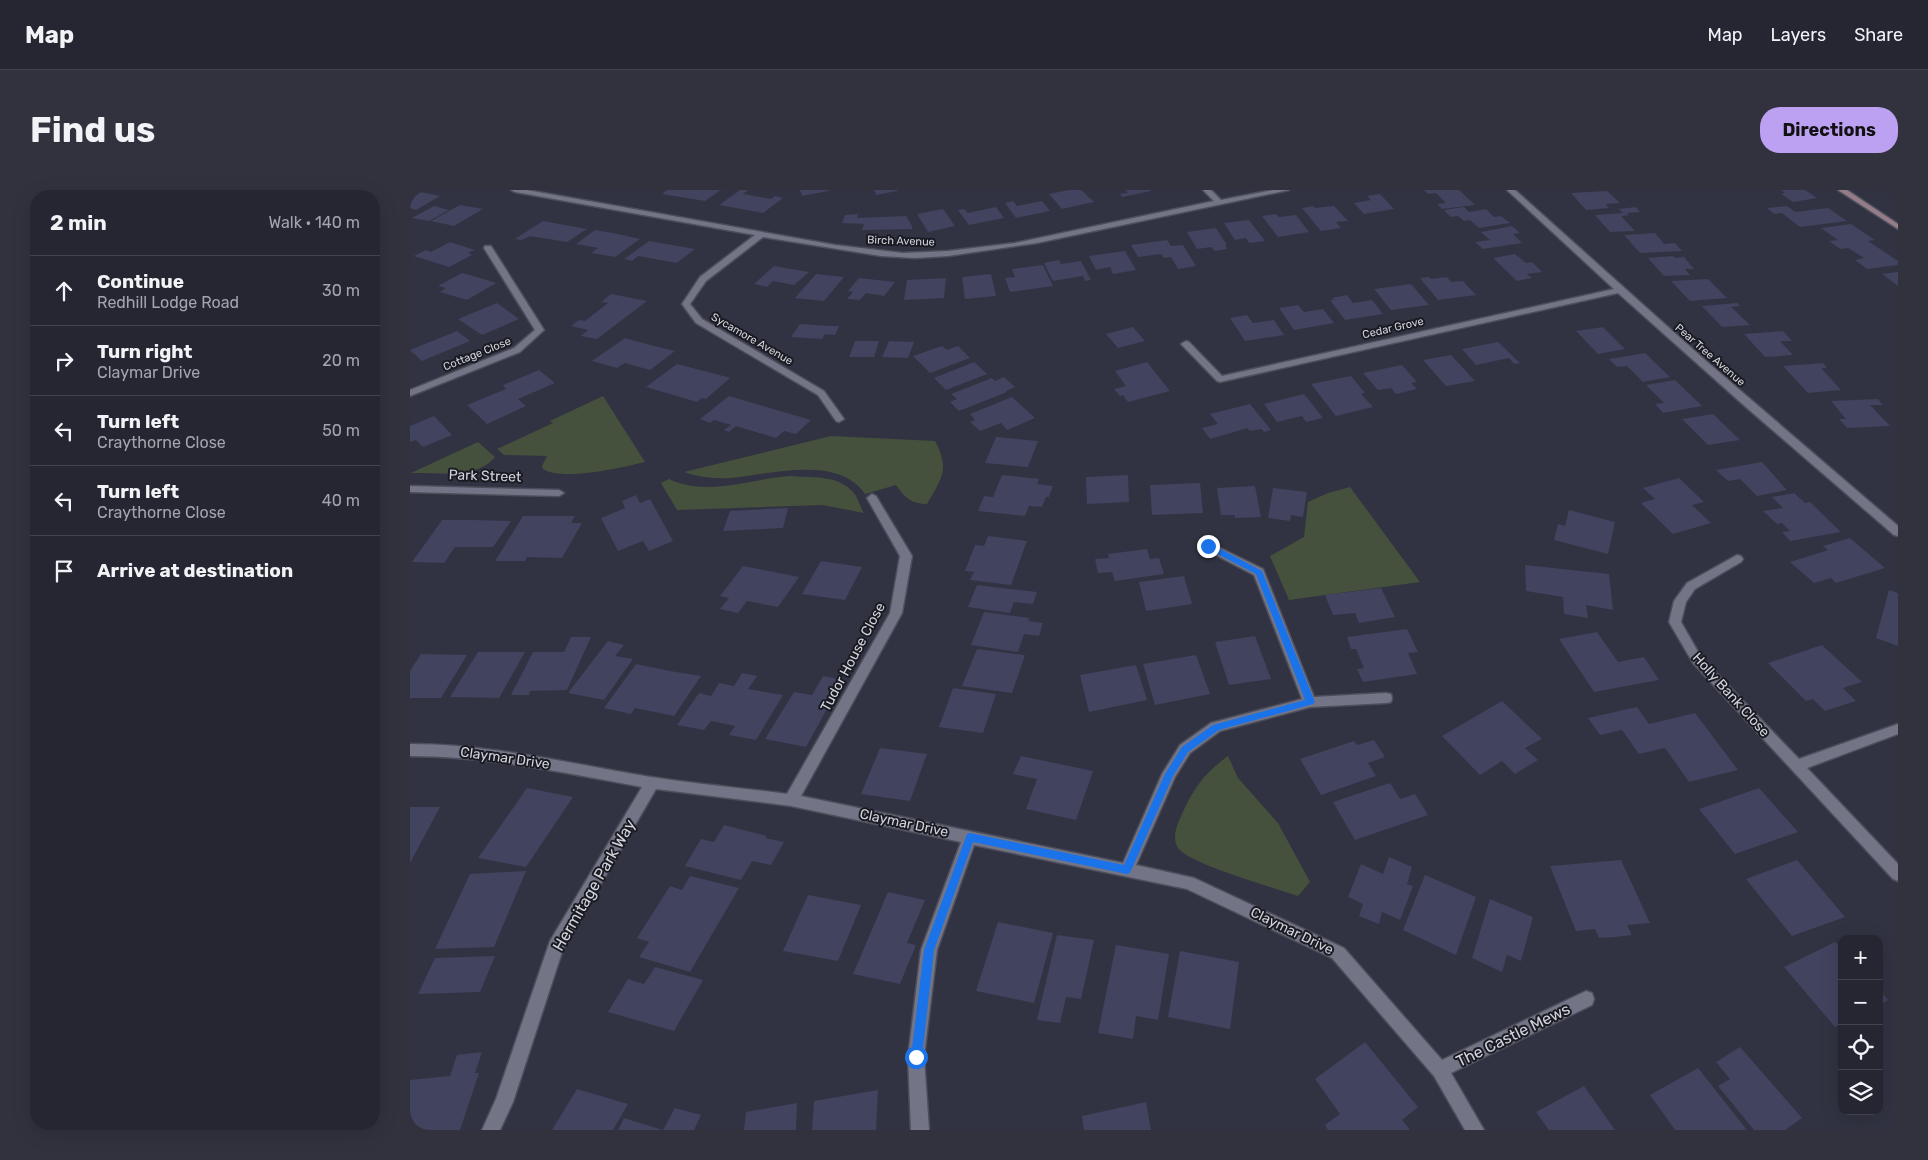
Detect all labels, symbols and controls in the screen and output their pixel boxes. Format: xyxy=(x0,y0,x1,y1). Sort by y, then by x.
text: Map xyxy=(25,21,74,49)
text: Map xyxy=(1708,24,1743,46)
text: Layers xyxy=(1771,24,1826,46)
text: Share xyxy=(1854,24,1903,46)
button: Directions xyxy=(1760,107,1898,153)
text: Find us xyxy=(30,109,155,151)
text: 2 min xyxy=(50,210,107,235)
text: Walk · 140 m xyxy=(269,213,360,232)
street label: Birch Avenue xyxy=(867,233,935,249)
text: Continue xyxy=(97,270,184,293)
icon: ahead xyxy=(50,277,78,305)
text: 30 m xyxy=(322,281,360,300)
text: Redhill Lodge Road xyxy=(97,293,239,312)
street label: Sycamore Avenue xyxy=(709,310,795,368)
street label: Cedar Grove xyxy=(1361,315,1425,341)
street label: Pear Tree Avenue xyxy=(1672,321,1748,389)
street label: Cottage Close xyxy=(441,335,513,373)
text: Turn right xyxy=(97,340,192,363)
icon: right xyxy=(50,347,78,375)
text: 20 m xyxy=(322,351,360,370)
text: Claymar Drive xyxy=(97,363,200,382)
text: Turn left xyxy=(97,410,179,433)
icon: left xyxy=(50,417,78,445)
text: 50 m xyxy=(322,421,360,440)
text: Craythorne Close xyxy=(97,433,226,452)
street label: Park Street xyxy=(448,466,522,486)
text: Turn left xyxy=(97,480,179,503)
icon: left xyxy=(50,487,78,515)
text: 40 m xyxy=(322,491,360,510)
text: Craythorne Close xyxy=(97,503,226,522)
route end xyxy=(1197,535,1220,558)
icon: arrive xyxy=(50,557,78,585)
text: Arrive at destination xyxy=(97,559,293,582)
street label: Tudor House Close xyxy=(817,600,889,714)
street label: Holly Bank Close xyxy=(1689,649,1773,741)
street label: Claymar Drive xyxy=(459,743,551,773)
street label: Claymar Drive xyxy=(858,805,950,841)
street label: Hermitage Park Way xyxy=(549,816,640,954)
street label: Claymar Drive xyxy=(1248,904,1336,959)
map controls xyxy=(1838,935,1883,1115)
button: + xyxy=(1838,935,1883,980)
button: − xyxy=(1838,980,1883,1025)
street label: The Castle Mews xyxy=(1453,999,1573,1071)
button: locate xyxy=(1838,1025,1883,1070)
route start xyxy=(905,1046,928,1069)
button: layers xyxy=(1838,1070,1883,1115)

